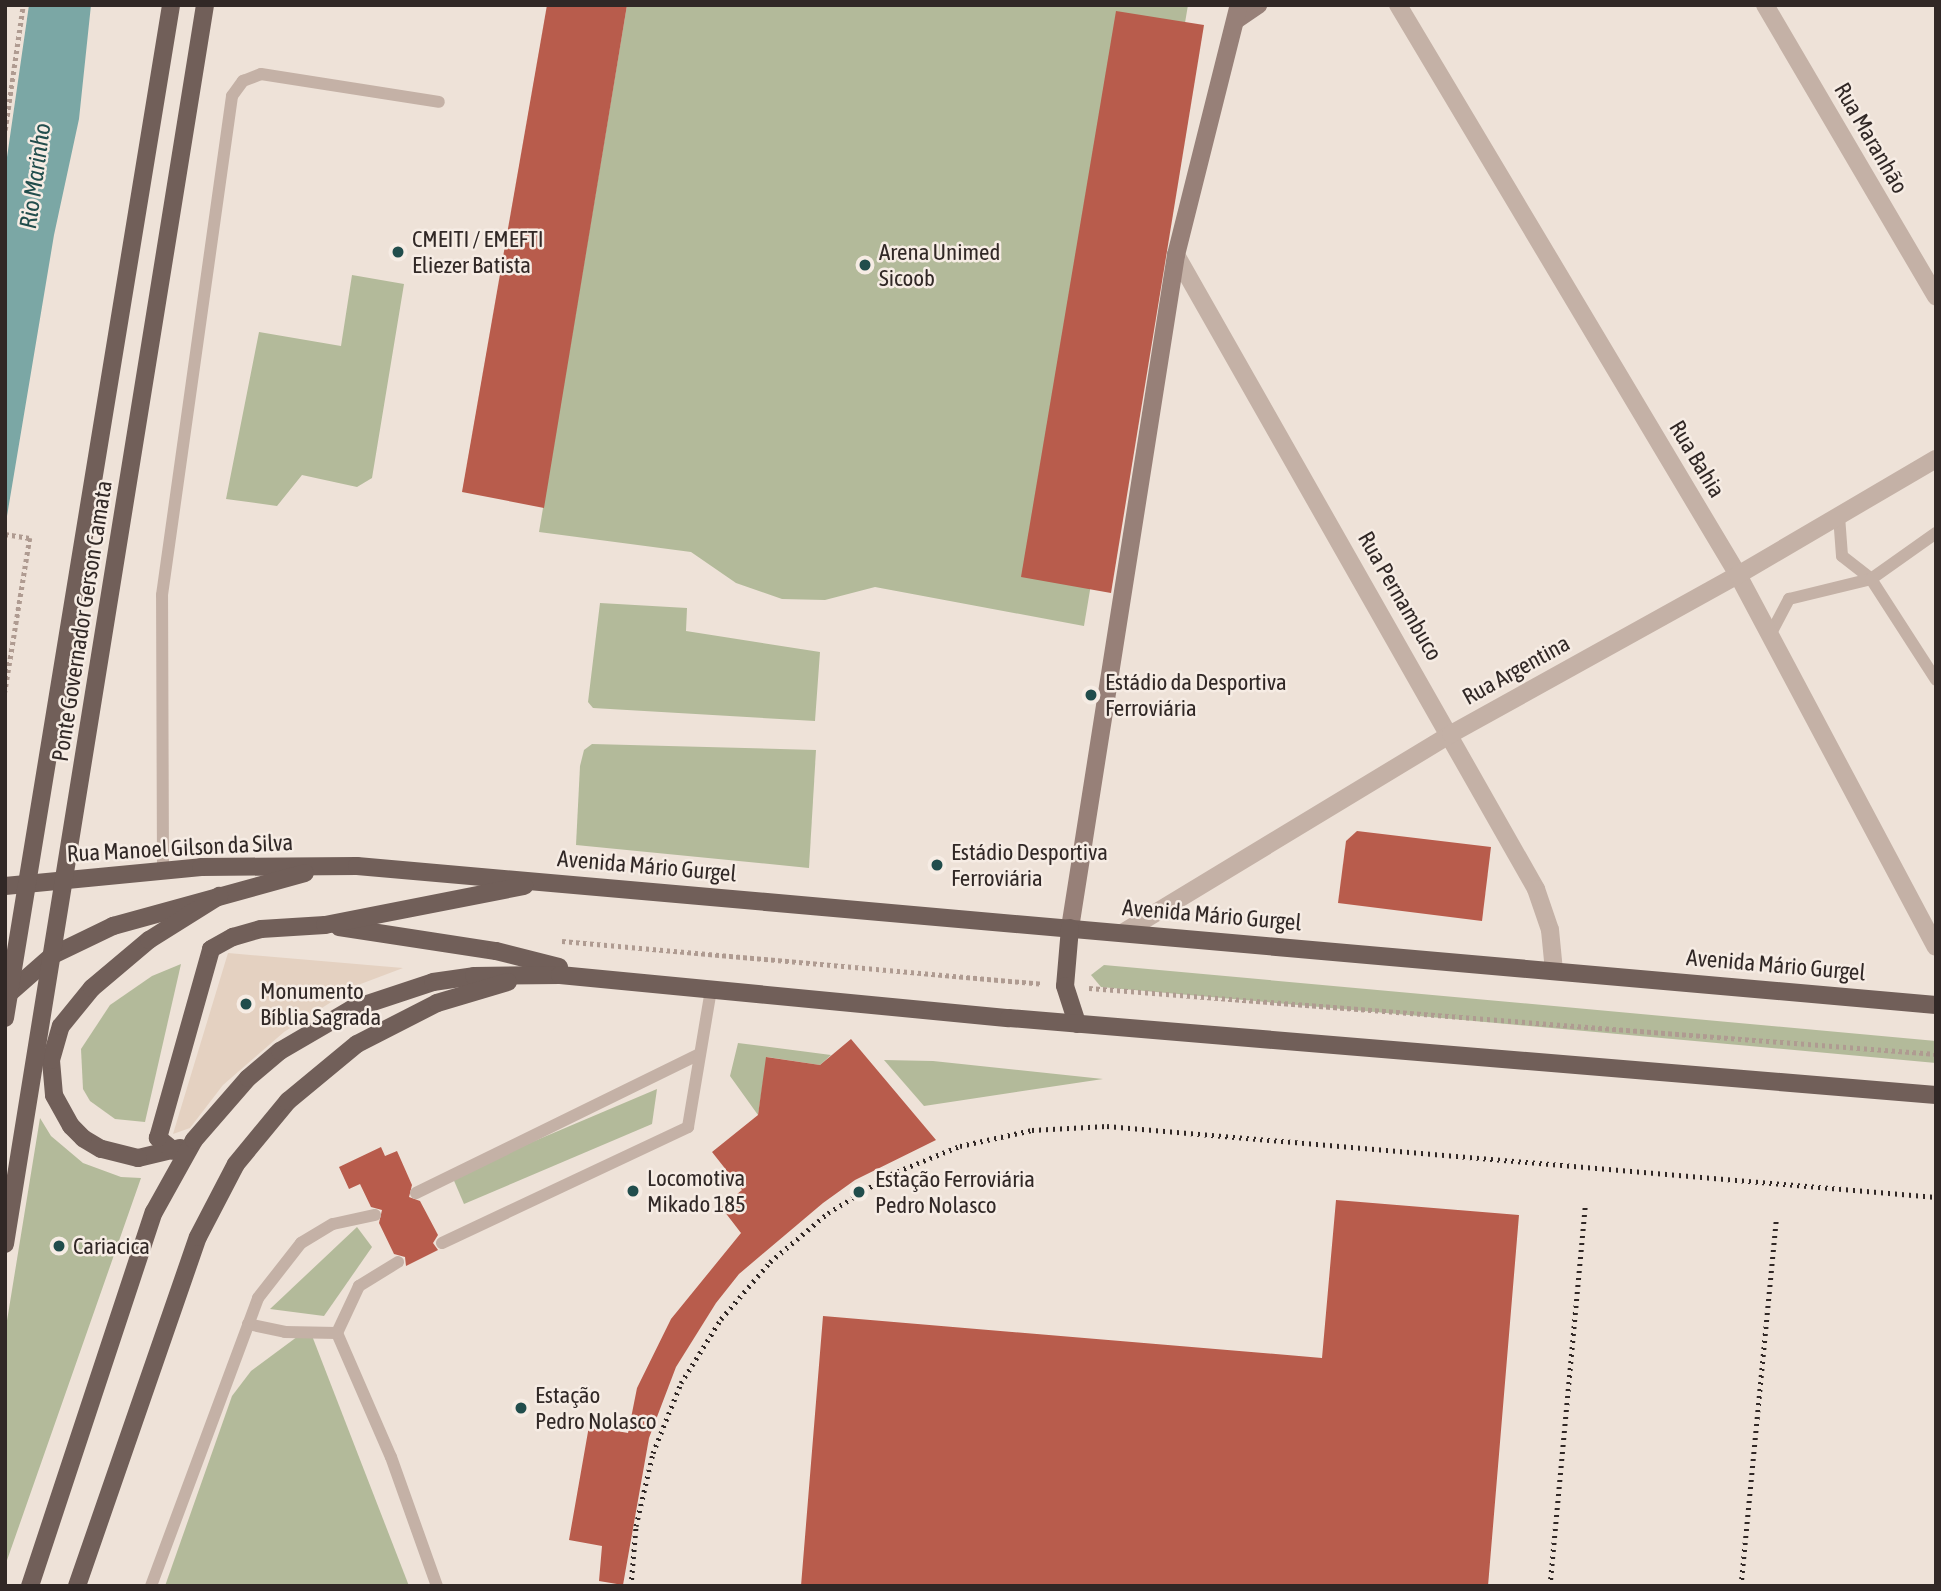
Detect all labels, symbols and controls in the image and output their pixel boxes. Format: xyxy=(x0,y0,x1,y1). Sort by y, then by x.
street label: Rua Maranhão xyxy=(1828,78,1914,198)
water label: Rio Marinho xyxy=(13,121,57,231)
place label: CMEITI / EMEFTI Eliezer Batista xyxy=(412,225,544,279)
place label: Arena Unimed Sicoob xyxy=(879,238,1000,292)
marker: CMEITI / EMEFTI Eliezer Batista xyxy=(390,244,406,260)
marker: Arena Unimed Sicoob xyxy=(857,257,873,273)
street label: Rua Bahia xyxy=(1663,415,1731,503)
street label: Ponte Governador Gerson Camata xyxy=(46,479,118,763)
street label: Rua Pernambuco xyxy=(1352,527,1448,665)
street label: Rua Argentina xyxy=(1457,629,1575,711)
place label: Estádio da Desportiva Ferroviária xyxy=(1105,668,1287,722)
marker: Estádio da Desportiva Ferroviária xyxy=(1083,687,1099,703)
street label: Rua Manoel Gilson da Silva xyxy=(66,828,294,868)
place label: Estádio Desportiva Ferroviária xyxy=(951,838,1108,892)
street label: Avenida Mário Gurgel xyxy=(556,844,738,888)
marker: Estádio Desportiva Ferroviária xyxy=(929,857,945,873)
street label: Avenida Mário Gurgel xyxy=(1121,893,1303,937)
street label: Avenida Mário Gurgel xyxy=(1685,943,1867,987)
place label: Monumento Bíblia Sagrada xyxy=(260,977,381,1031)
marker: Monumento Bíblia Sagrada xyxy=(238,996,254,1012)
place label: Locomotiva Mikado 185 xyxy=(647,1164,746,1218)
place label: Estação Ferroviária Pedro Nolasco xyxy=(875,1165,1035,1219)
marker: Estação Ferroviária Pedro Nolasco xyxy=(849,1182,869,1202)
marker: Locomotiva Mikado 185 xyxy=(625,1183,641,1199)
place label: Cariacica xyxy=(73,1232,150,1260)
marker: Cariacica xyxy=(51,1238,67,1254)
place label: Estação Pedro Nolasco xyxy=(535,1381,657,1435)
marker: Estação Pedro Nolasco xyxy=(513,1400,529,1416)

